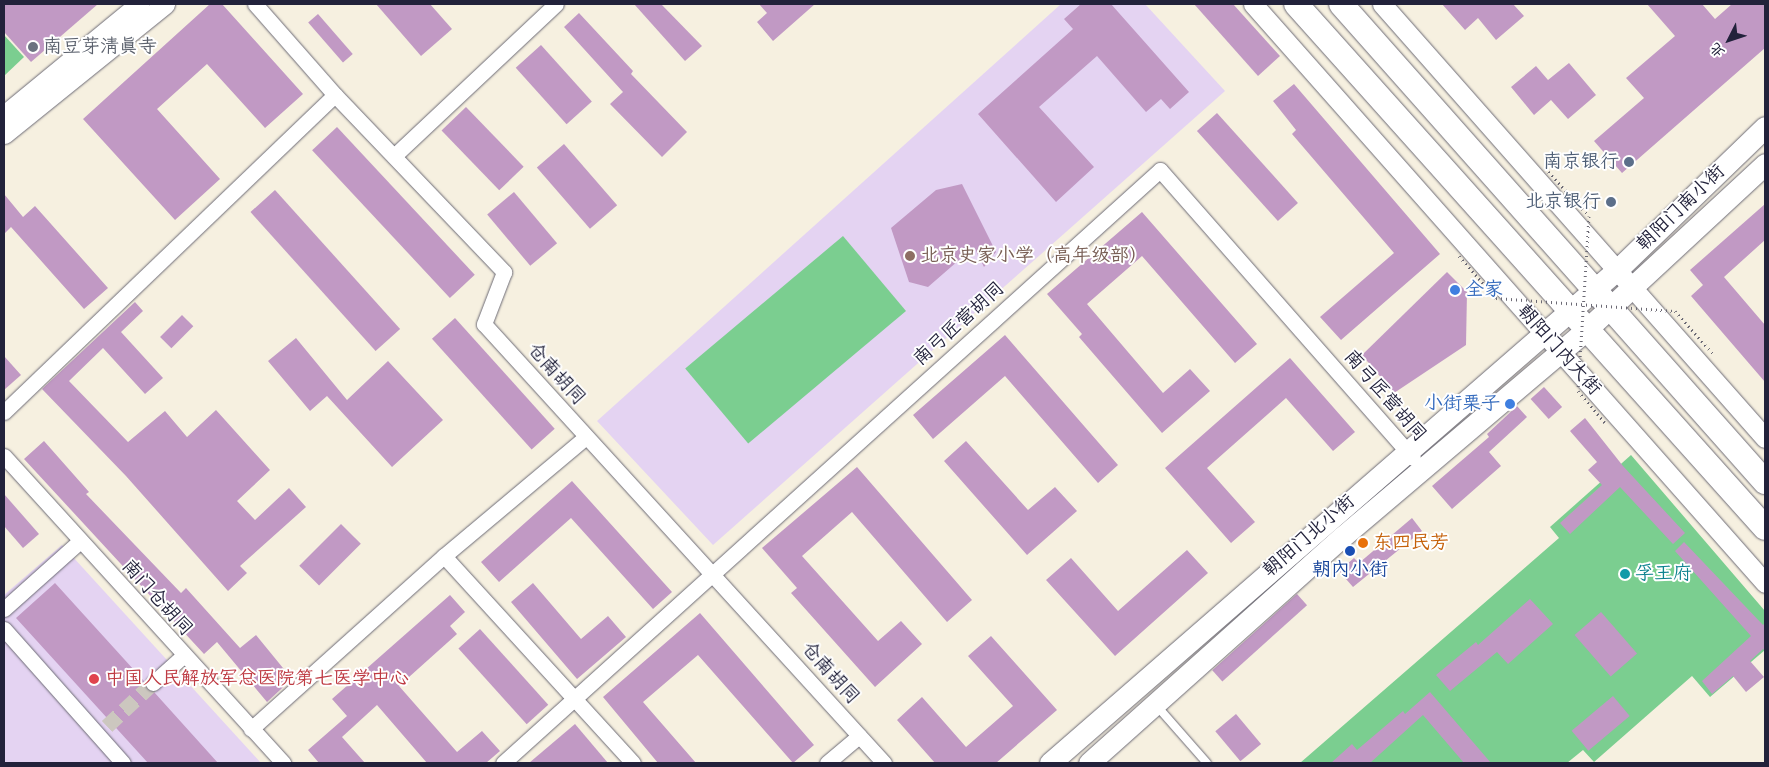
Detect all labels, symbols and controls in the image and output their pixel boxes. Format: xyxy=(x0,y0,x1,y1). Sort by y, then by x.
north arrow xyxy=(1704,15,1754,65)
place label: 南豆芽清真寺 xyxy=(43,36,157,58)
text: 北 xyxy=(1706,38,1730,62)
marker: 南豆芽清真寺 xyxy=(27,41,39,53)
place label: 南京银行 xyxy=(1543,151,1619,173)
marker: 南京银行 xyxy=(1623,156,1635,168)
street label: 朝阳门南小街 xyxy=(1632,160,1730,256)
place label: 北京银行 xyxy=(1525,191,1601,213)
marker: 北京银行 xyxy=(1605,196,1617,208)
place label: 北京史家小学（高年级部） xyxy=(920,245,1148,267)
marker: 北京史家小学（高年级部） xyxy=(904,250,916,262)
street label: 南弓匠营胡同 xyxy=(909,277,1009,371)
place label: 全家 xyxy=(1465,279,1503,301)
marker: 全家 xyxy=(1449,284,1461,296)
street label: 朝阳门内大街 xyxy=(1512,300,1606,400)
street label: 仓南胡同 xyxy=(522,338,590,410)
street label: 南弓匠营胡同 xyxy=(1339,346,1431,446)
place label: 小街栗子 xyxy=(1424,393,1500,415)
marker: 小街栗子 xyxy=(1504,398,1516,410)
street label: 朝阳门北小街 xyxy=(1259,490,1359,582)
place label: 东四民芳 xyxy=(1373,532,1449,554)
marker: 东四民芳 xyxy=(1357,537,1369,549)
marker: 朝内小街 xyxy=(1344,545,1356,557)
street label: 南门仓胡同 xyxy=(117,555,197,641)
place label: 朝内小街 xyxy=(1312,559,1388,581)
place label: 孚王府 xyxy=(1635,563,1692,585)
marker: 孚王府 xyxy=(1619,568,1631,580)
street label: 仓南胡同 xyxy=(796,637,864,709)
place label: 中国人民解放军总医院第七医学中心 xyxy=(105,668,409,690)
marker: 中国人民解放军总医院第七医学中心 xyxy=(87,672,101,686)

